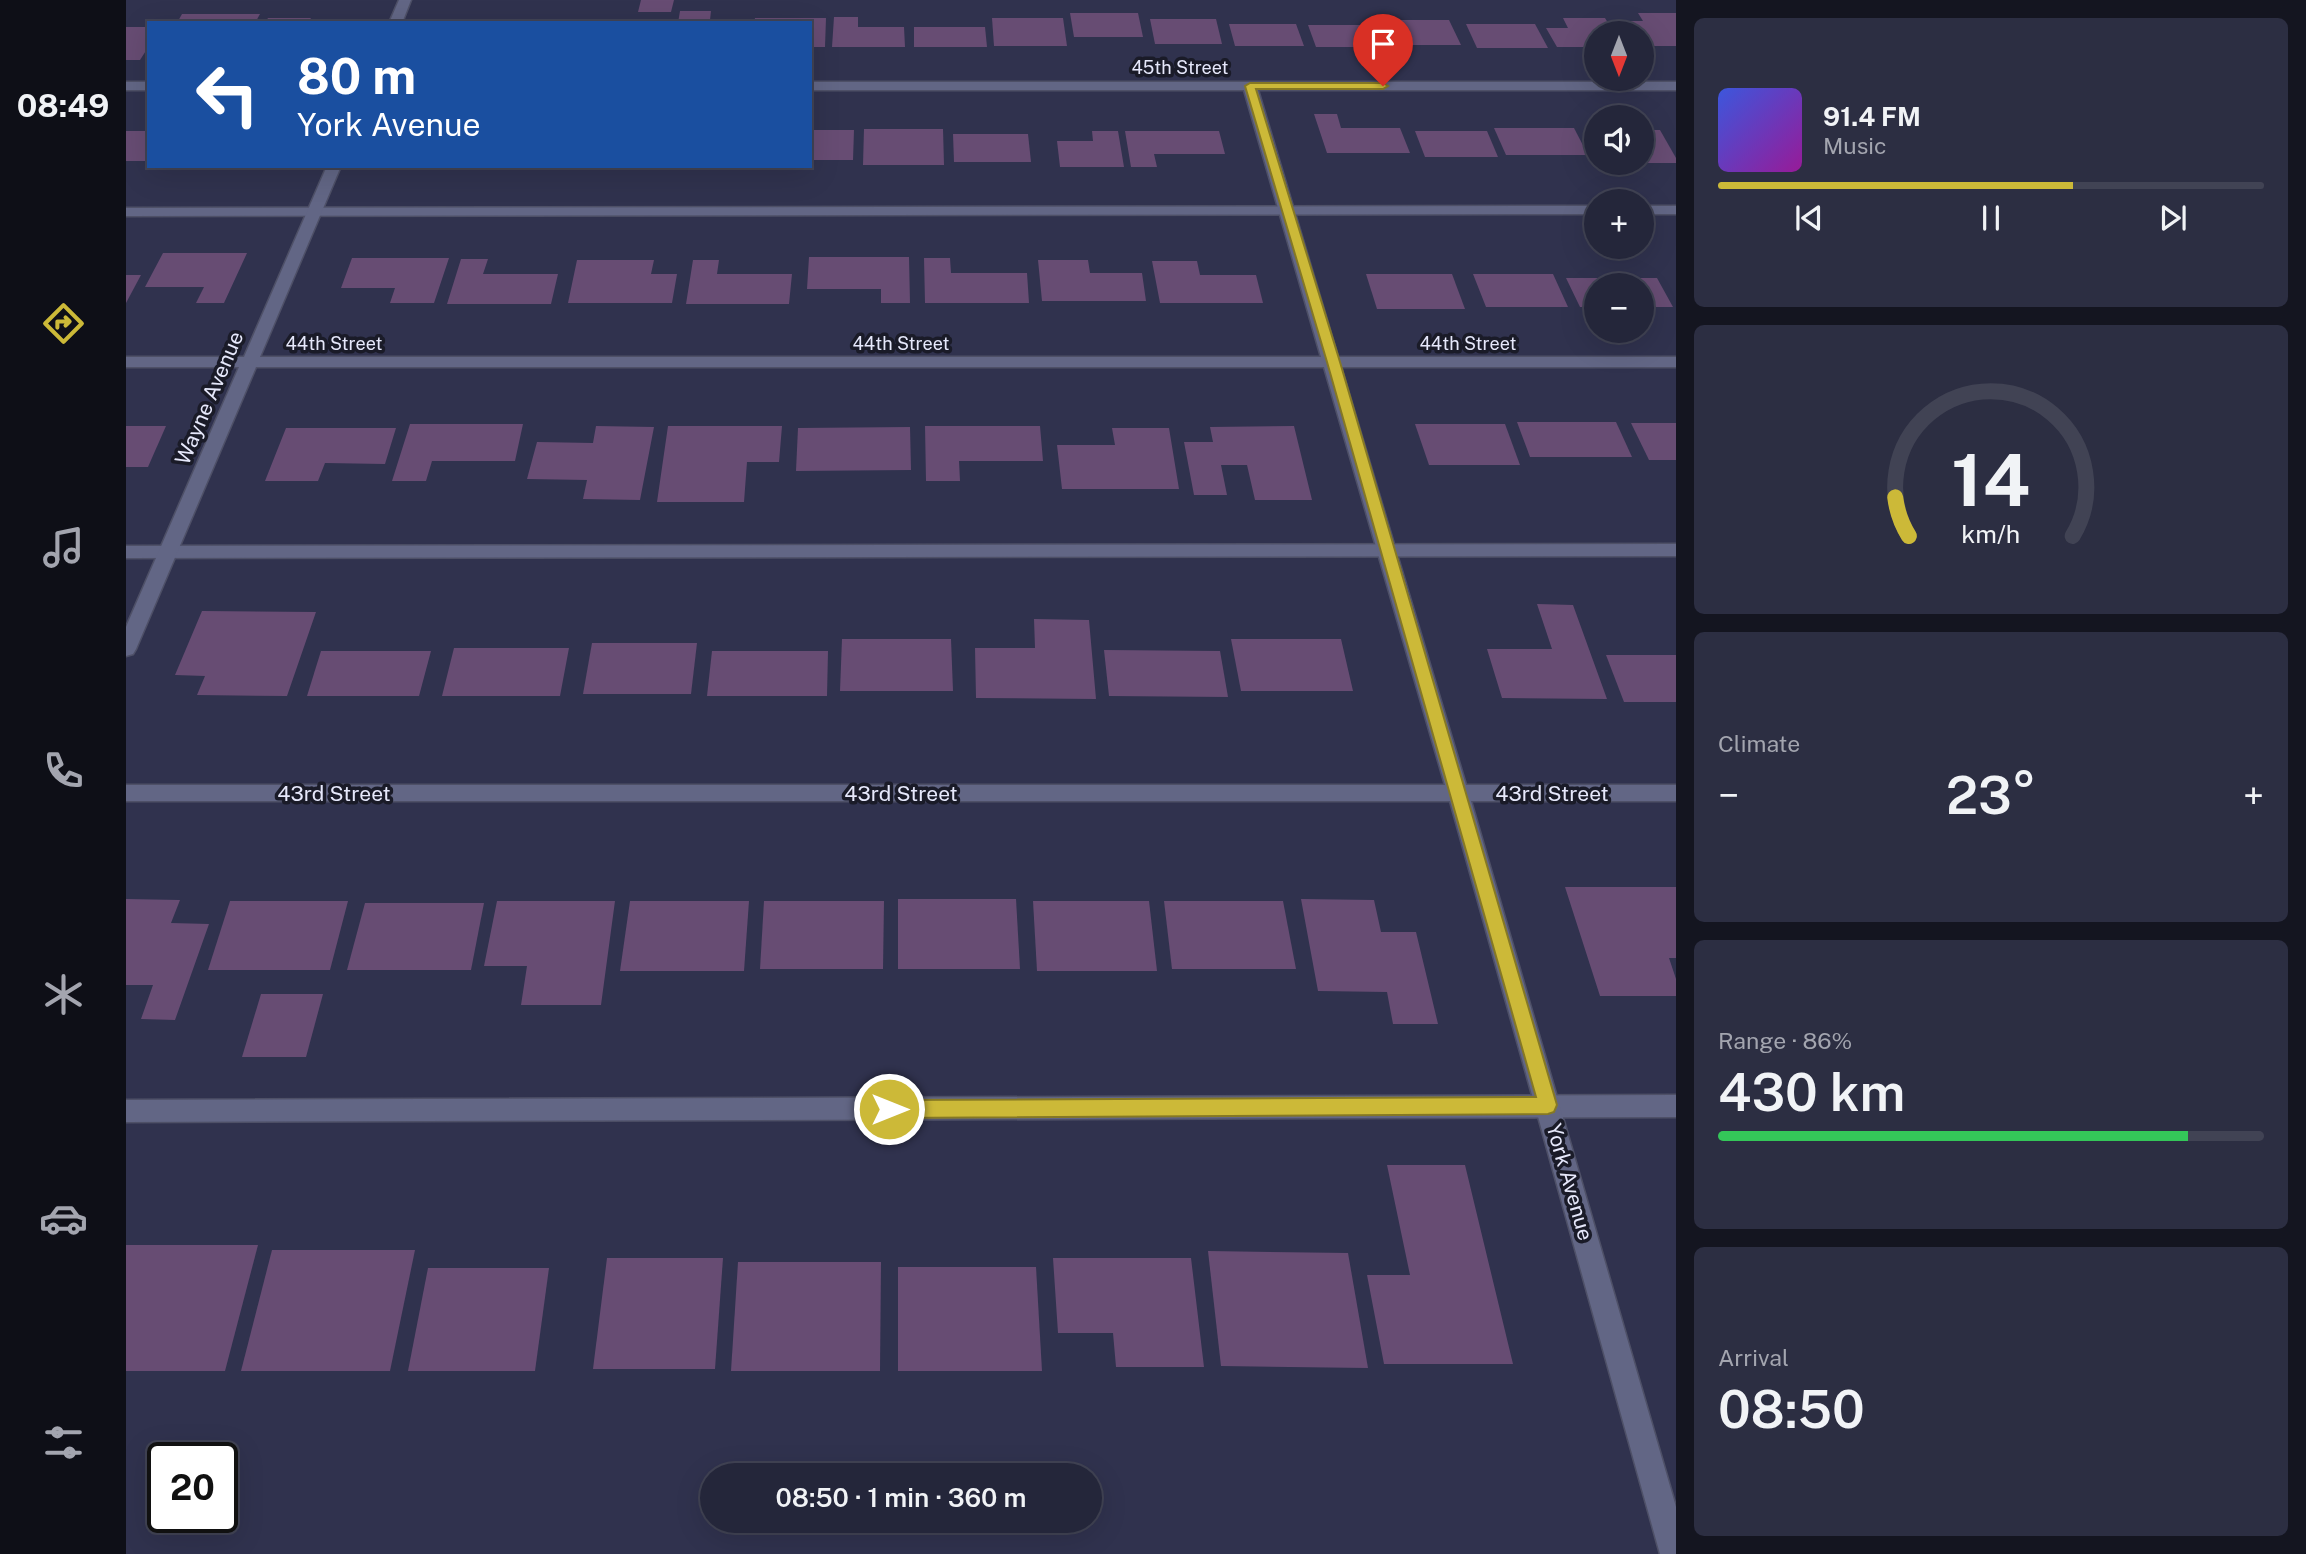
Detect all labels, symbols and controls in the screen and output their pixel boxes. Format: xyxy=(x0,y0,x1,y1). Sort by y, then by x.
pin xyxy=(1353,14,1413,86)
north arrow xyxy=(1584,21,1654,91)
map controls xyxy=(1584,21,1654,343)
icon: arrive xyxy=(1364,25,1402,63)
text: 80 m xyxy=(297,47,416,105)
icon: left xyxy=(182,49,273,140)
street label: 45th Street xyxy=(1131,57,1229,78)
text: 08:49 xyxy=(17,87,109,124)
text: 91.4 FM xyxy=(1823,101,1921,132)
button: sound xyxy=(1584,105,1654,175)
text: York Avenue xyxy=(297,106,481,143)
text: Music xyxy=(1823,132,1887,159)
button: + xyxy=(1584,189,1654,259)
icon: previous xyxy=(1790,199,1828,237)
icon: pause xyxy=(1972,199,2010,237)
icon: next xyxy=(2154,199,2192,237)
button: − xyxy=(1584,273,1654,343)
icon: directions xyxy=(39,299,88,348)
street label: Wayne Avenue xyxy=(170,327,248,469)
street label: 44th Street xyxy=(286,333,382,354)
street label: 44th Street xyxy=(853,333,949,354)
street label: 44th Street xyxy=(1420,333,1516,354)
text: 14 xyxy=(1952,437,2030,522)
text: km/h xyxy=(1962,519,2020,549)
icon: music xyxy=(39,523,88,572)
text: Climate xyxy=(1718,730,1800,757)
icon: phone xyxy=(39,746,88,795)
text: 23° xyxy=(1946,765,2036,826)
text: − xyxy=(1718,773,1739,818)
text: + xyxy=(2243,773,2264,818)
street label: 43rd Street xyxy=(277,781,391,806)
street label: 43rd Street xyxy=(844,781,958,806)
street label: 43rd Street xyxy=(1495,781,1609,806)
icon: climate xyxy=(39,970,88,1019)
text: Range · 86% xyxy=(1718,1027,1852,1054)
text: 430 km xyxy=(1718,1062,1905,1123)
position arrow xyxy=(852,1072,926,1146)
street label: York Avenue xyxy=(1541,1121,1599,1243)
icon: car xyxy=(39,1194,88,1243)
text: Arrival xyxy=(1718,1344,1789,1371)
text: 08:50 xyxy=(1718,1379,1865,1440)
icon: filters xyxy=(39,1418,88,1467)
speed limit sign: 20 xyxy=(147,1442,238,1533)
text: 08:50 · 1 min · 360 m xyxy=(776,1482,1026,1513)

